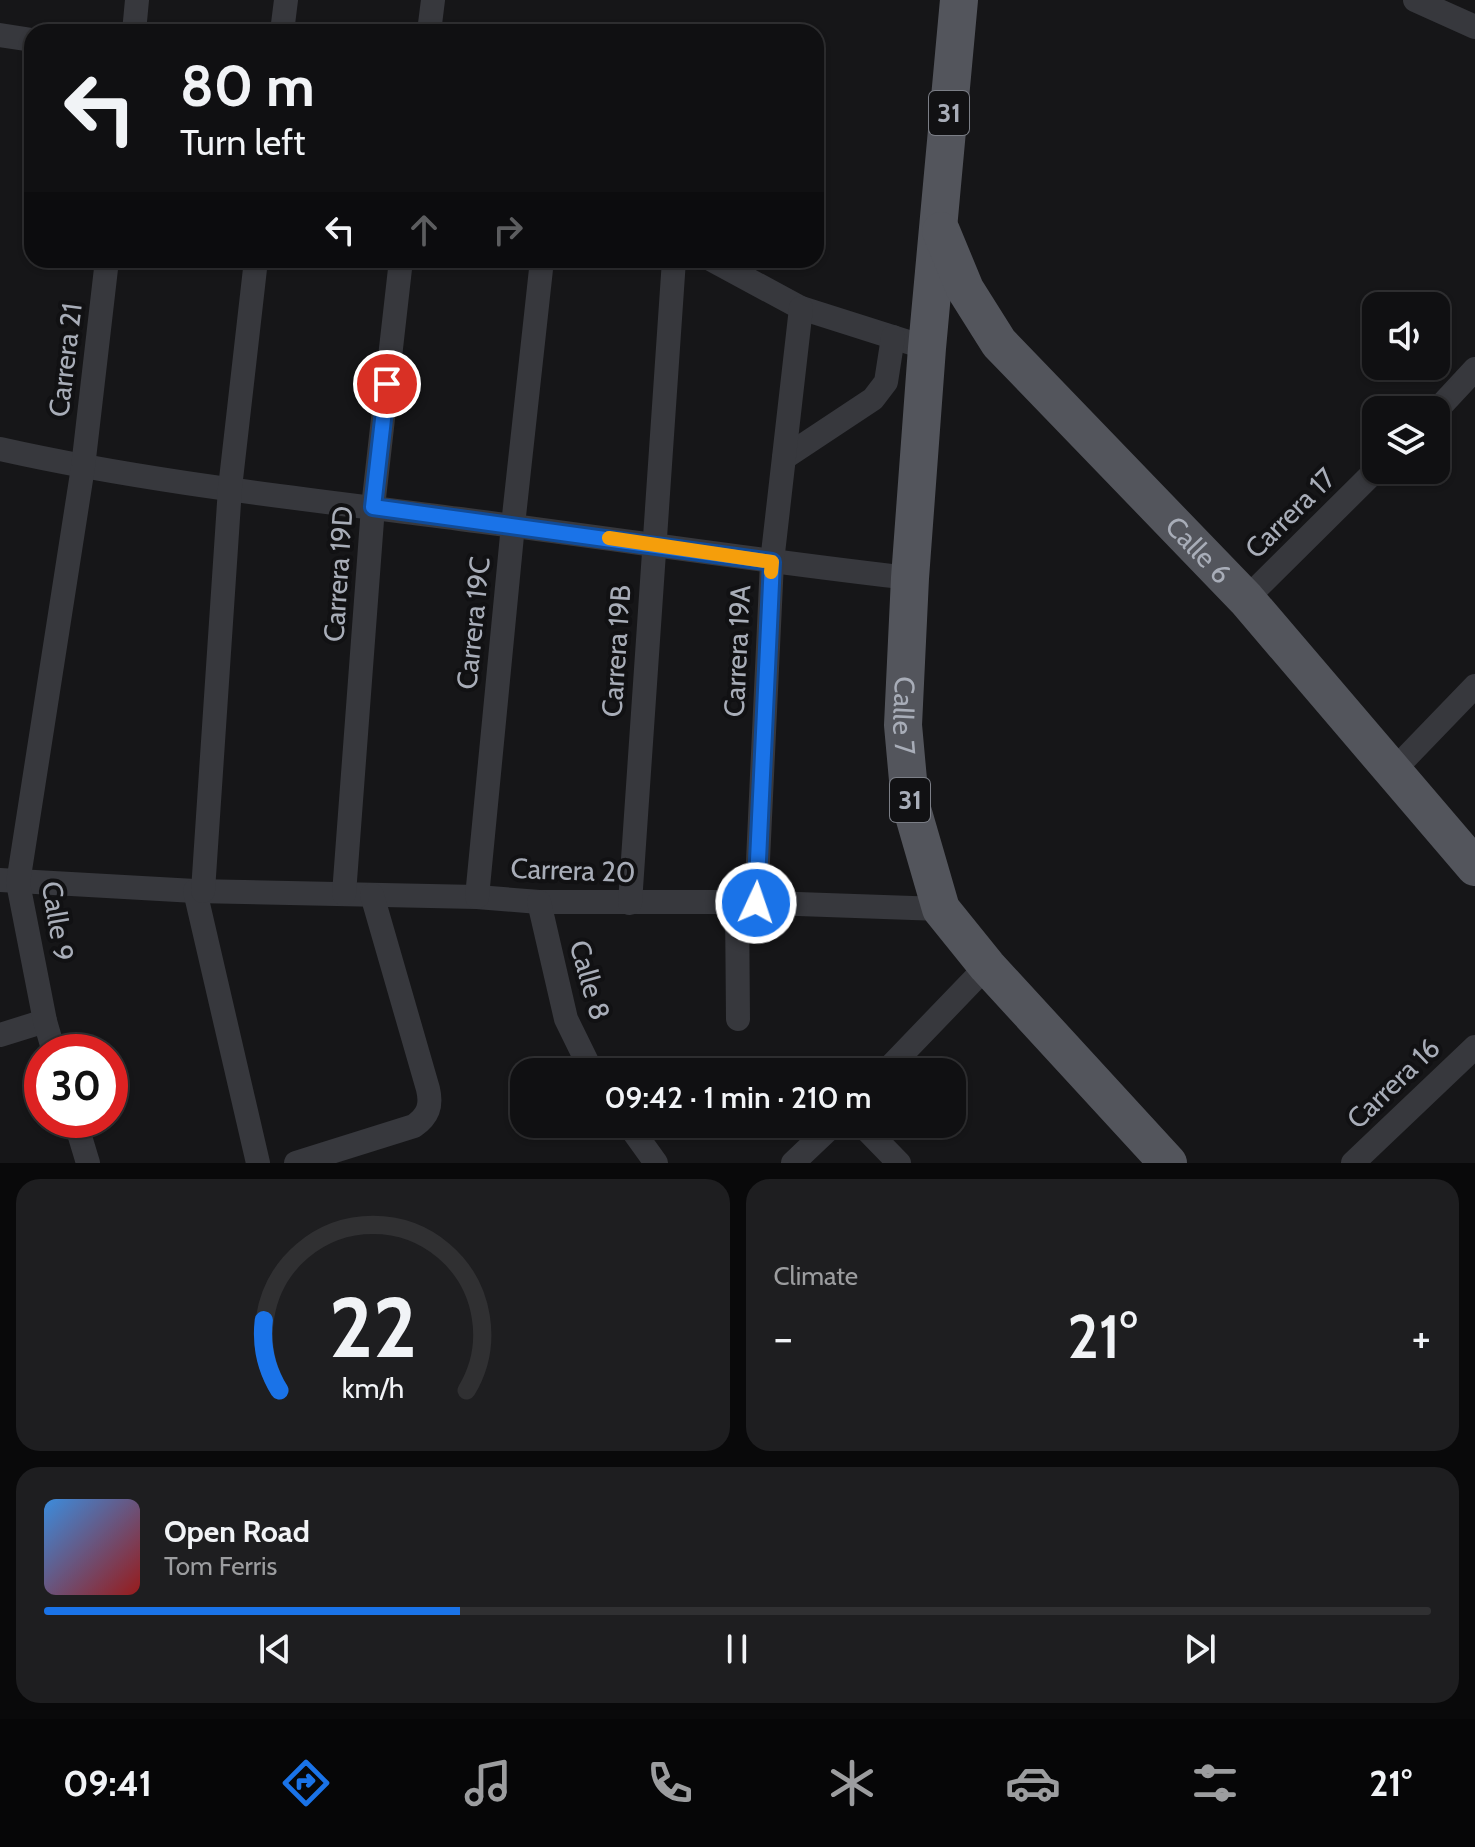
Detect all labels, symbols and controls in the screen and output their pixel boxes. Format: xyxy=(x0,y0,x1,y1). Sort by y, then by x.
text: 80 m xyxy=(180,52,315,120)
icon: left xyxy=(48,56,152,160)
road number: 31 xyxy=(929,91,969,135)
text: Turn left xyxy=(180,120,305,164)
icon: left xyxy=(318,208,362,252)
icon: ahead xyxy=(402,208,446,252)
icon: right xyxy=(486,208,530,252)
map controls xyxy=(1362,292,1450,484)
button: sound xyxy=(1362,292,1450,380)
street label: Carrera 21 xyxy=(41,301,89,419)
pin xyxy=(353,350,421,418)
icon: arrive xyxy=(365,362,409,406)
button: layers xyxy=(1362,396,1450,484)
street label: Carrera 17 xyxy=(1238,461,1342,565)
street label: Carrera 19D xyxy=(316,505,360,643)
street label: Calle 6 xyxy=(1158,509,1239,591)
street label: Carrera 19C xyxy=(449,555,497,691)
street label: Carrera 19A xyxy=(717,583,757,718)
street label: Carrera 19B xyxy=(594,584,638,718)
street label: Calle 7 xyxy=(886,676,923,756)
road number: 31 xyxy=(890,778,930,822)
street label: Carrera 20 xyxy=(510,851,636,889)
position arrow xyxy=(714,861,798,945)
street label: Calle 9 xyxy=(35,879,81,963)
street label: Calle 8 xyxy=(562,936,618,1024)
street label: Carrera 16 xyxy=(1340,1031,1446,1135)
speed limit sign: 30 xyxy=(24,1034,128,1138)
text: 09:42 · 1 min · 210 m xyxy=(604,1079,872,1116)
text: Climate xyxy=(774,1260,858,1292)
text: 22 xyxy=(329,1277,417,1378)
text: 21° xyxy=(1067,1300,1137,1373)
text: − xyxy=(774,1311,793,1364)
text: + xyxy=(1412,1311,1431,1364)
text: km/h xyxy=(341,1370,404,1405)
text: Open Road xyxy=(164,1513,310,1550)
text: Tom Ferris xyxy=(164,1550,277,1582)
icon: previous xyxy=(253,1627,297,1671)
icon: pause xyxy=(715,1627,759,1671)
icon: next xyxy=(1178,1627,1222,1671)
icon: directions xyxy=(278,1755,334,1811)
icon: music xyxy=(460,1755,516,1811)
icon: phone xyxy=(642,1755,698,1811)
icon: climate xyxy=(824,1755,880,1811)
icon: car xyxy=(1005,1755,1061,1811)
icon: filters xyxy=(1187,1755,1243,1811)
text: 09:41 xyxy=(63,1761,152,1805)
text: 21° xyxy=(1369,1761,1412,1805)

